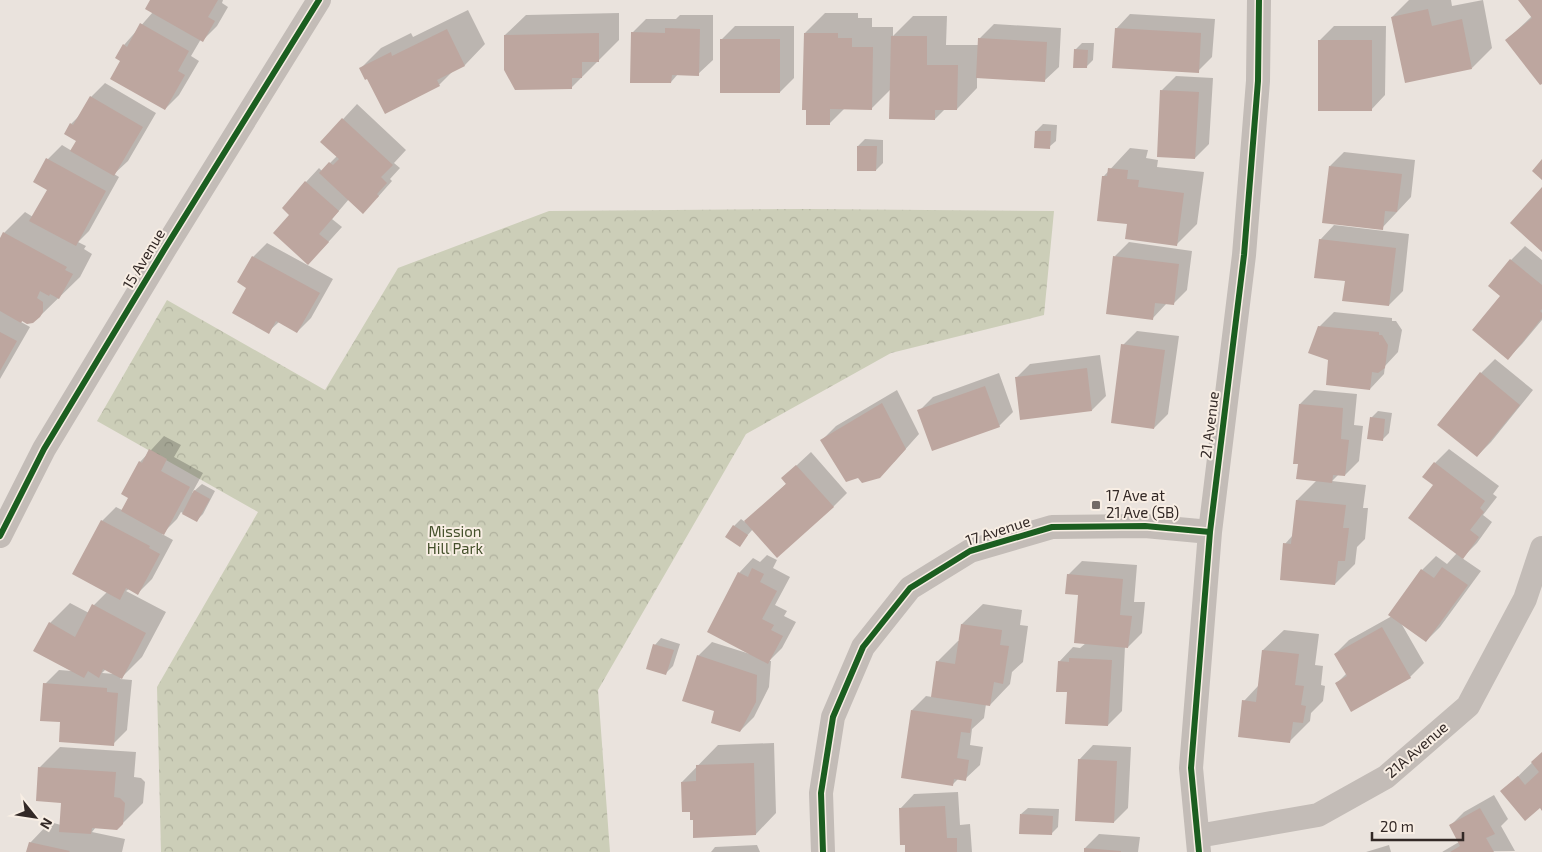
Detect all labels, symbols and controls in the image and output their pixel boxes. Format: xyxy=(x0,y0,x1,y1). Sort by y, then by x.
street label: 15 Avenue xyxy=(118,225,168,292)
street label: 21 Avenue xyxy=(1196,390,1222,460)
place label: 17 Ave at 21 Ave (SB) xyxy=(1106,486,1179,521)
marker: 17 Ave at 21 Ave (SB) xyxy=(1090,499,1102,511)
street label: 17 Avenue xyxy=(963,511,1032,549)
park label: Mission Hill Park xyxy=(427,522,484,557)
street label: 21A Avenue xyxy=(1382,717,1451,781)
north arrow xyxy=(10,792,60,842)
scale bar xyxy=(1372,810,1463,842)
text: N xyxy=(37,815,57,832)
text: 20 m xyxy=(1380,817,1414,835)

